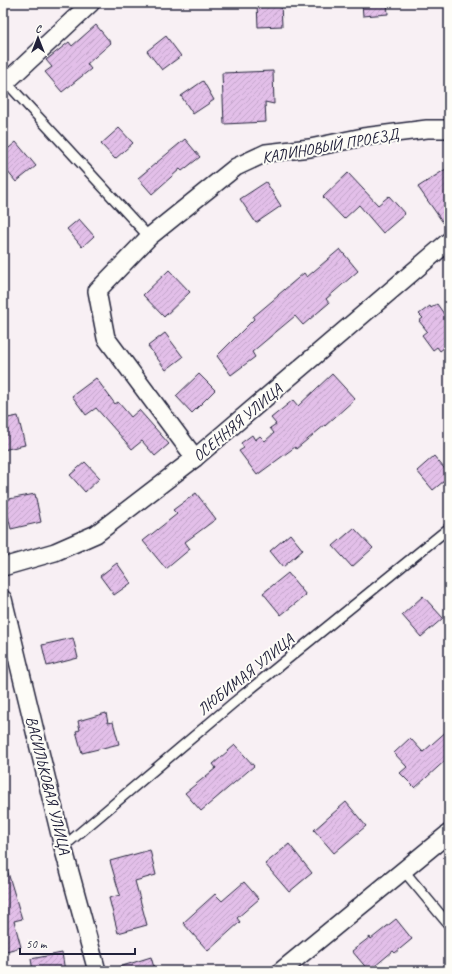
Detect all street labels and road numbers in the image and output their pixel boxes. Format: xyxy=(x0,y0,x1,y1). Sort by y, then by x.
street label: КАЛИНОВЫЙ ПРОЕЗД xyxy=(260,124,401,168)
street label: ОСЕННЯЯ УЛИЦА xyxy=(189,379,287,466)
street label: ЛЮБИМАЯ УЛИЦА xyxy=(193,629,299,720)
street label: ВАСИЛЬКОВАЯ УЛИЦА xyxy=(21,714,75,857)

